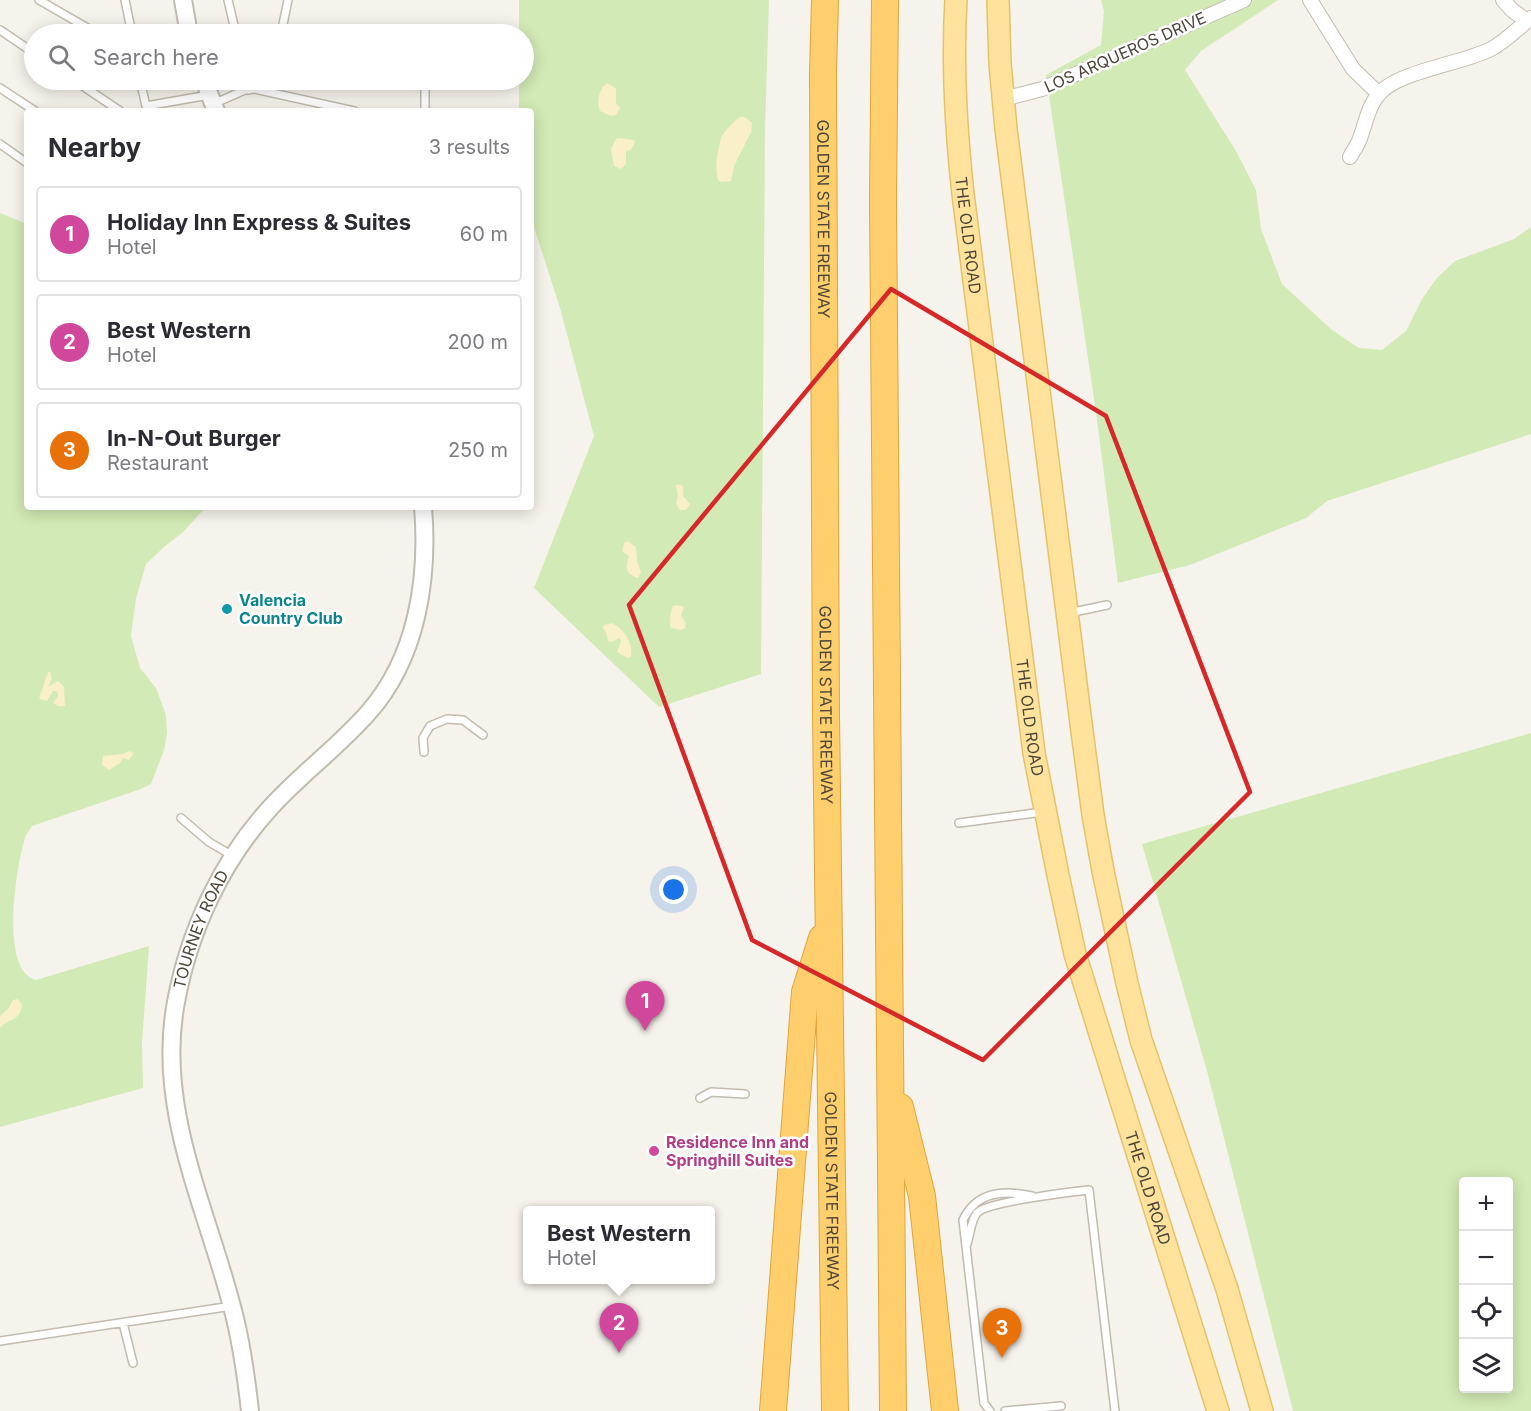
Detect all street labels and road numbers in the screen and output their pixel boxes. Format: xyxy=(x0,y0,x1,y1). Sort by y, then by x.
street label: LOS ARQUEROS DRIVE xyxy=(1041,7,1209,97)
street label: GOLDEN STATE FREEWAY xyxy=(813,119,834,319)
street label: THE OLD ROAD xyxy=(951,176,986,295)
street label: GOLDEN STATE FREEWAY xyxy=(815,605,837,805)
street label: THE OLD ROAD xyxy=(1012,658,1048,778)
street label: TOURNEY ROAD xyxy=(169,866,233,991)
street label: GOLDEN STATE FREEWAY xyxy=(821,1091,843,1291)
street label: THE OLD ROAD xyxy=(1121,1128,1175,1247)

